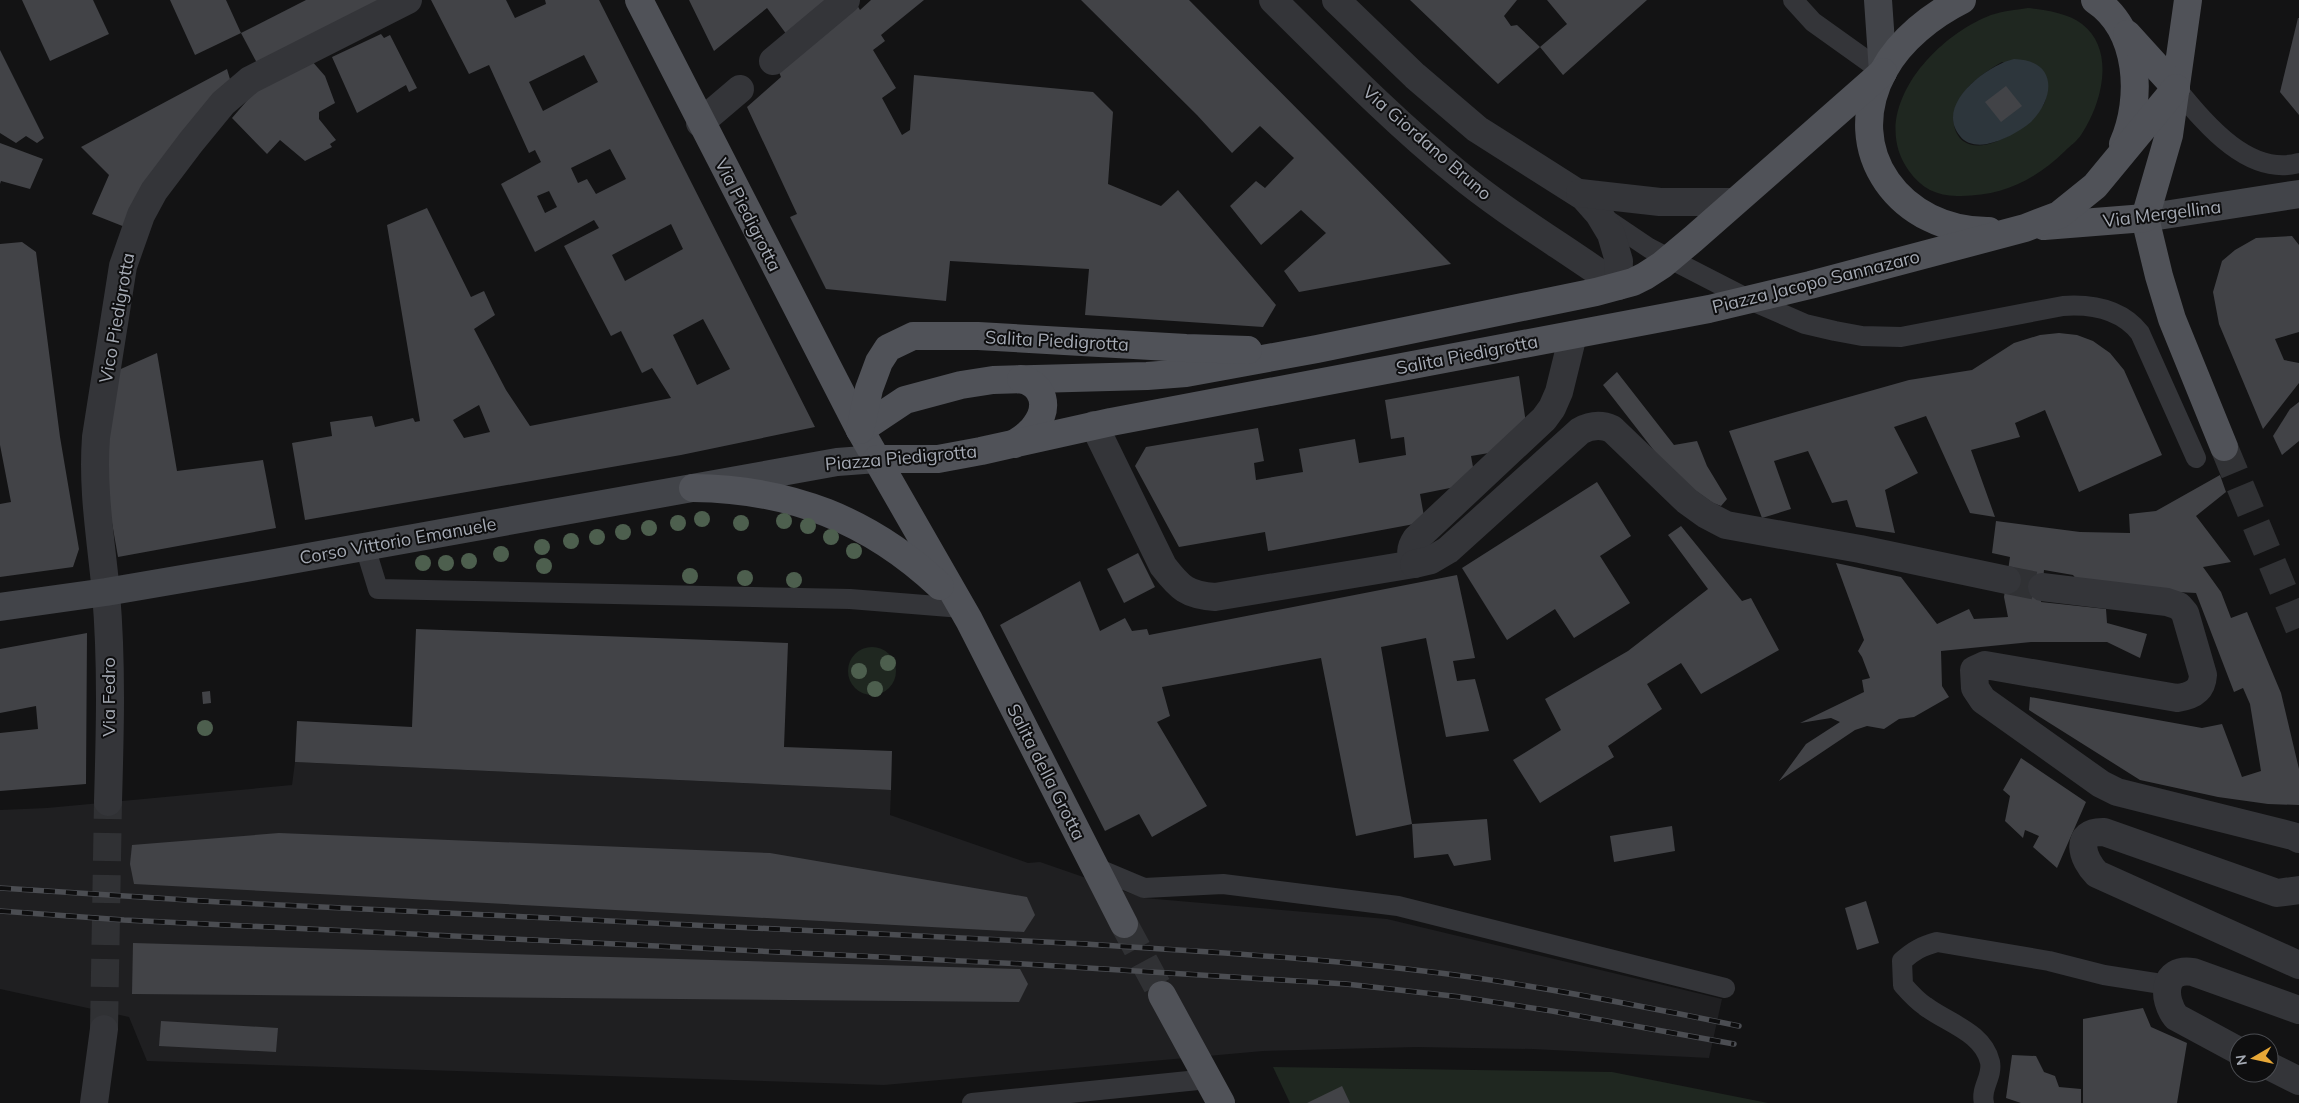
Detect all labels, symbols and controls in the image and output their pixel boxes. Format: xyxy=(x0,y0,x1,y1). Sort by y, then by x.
street label: Via Giordano Bruno xyxy=(1358,80,1497,205)
street label: Via Piedigrotta xyxy=(710,154,787,275)
street label: Via Mergellina xyxy=(2102,195,2222,232)
street label: Piazza Jacopo Sannazaro xyxy=(1710,245,1922,318)
street label: Vico Piedigrotta xyxy=(94,251,139,385)
street label: Salita Piedigrotta xyxy=(985,325,1129,356)
street label: Salita Piedigrotta xyxy=(1394,329,1540,380)
street label: Piazza Piedigrotta xyxy=(824,439,978,476)
street label: Corso Vittorio Emanuele xyxy=(298,512,498,569)
street label: Via Fedro xyxy=(97,657,120,737)
street label: Salita della Grotta xyxy=(1002,700,1091,844)
north arrow xyxy=(2229,1033,2279,1083)
text: N xyxy=(2231,1053,2251,1067)

